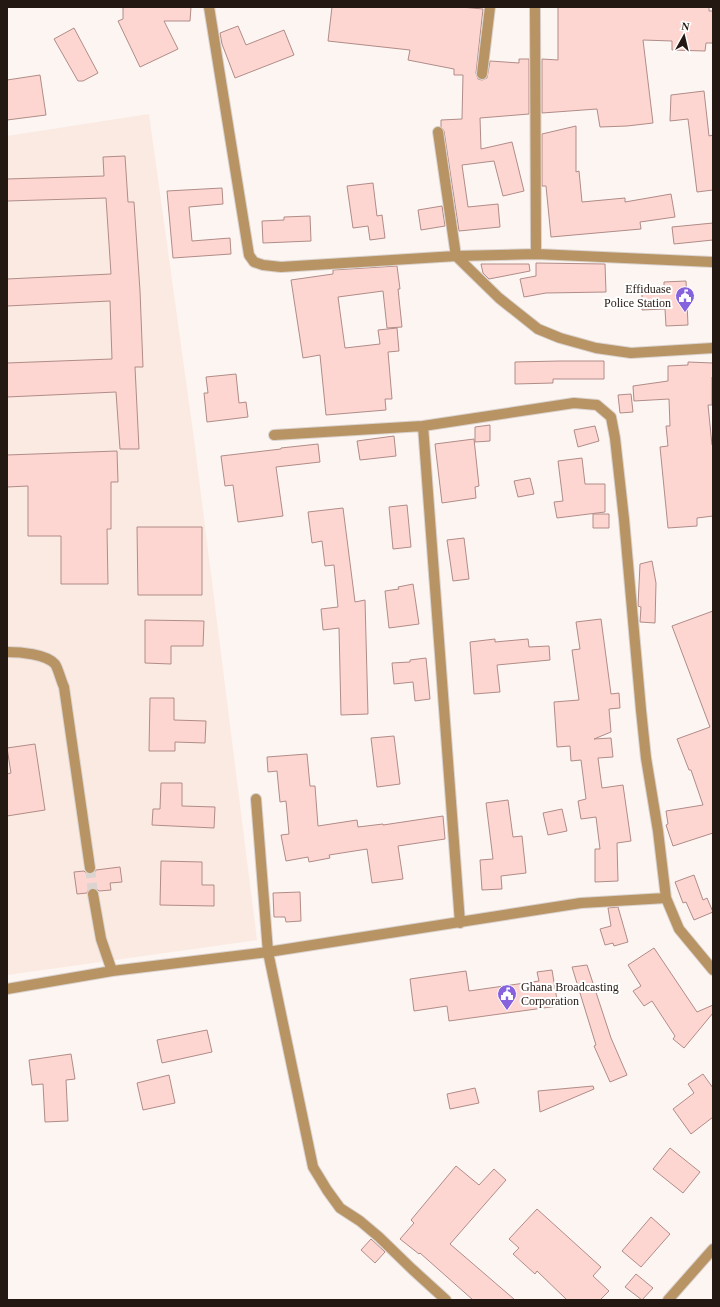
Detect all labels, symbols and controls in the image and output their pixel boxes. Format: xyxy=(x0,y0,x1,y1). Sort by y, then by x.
north arrow xyxy=(664,16,704,56)
text: N xyxy=(681,20,690,33)
place label: Effiduase Police Station xyxy=(604,282,671,310)
public building icon: Effiduase Police Station xyxy=(674,285,696,313)
place label: Ghana Broadcasting Corporation xyxy=(521,980,619,1008)
public building icon: Ghana Broadcasting Corporation xyxy=(496,983,518,1011)

